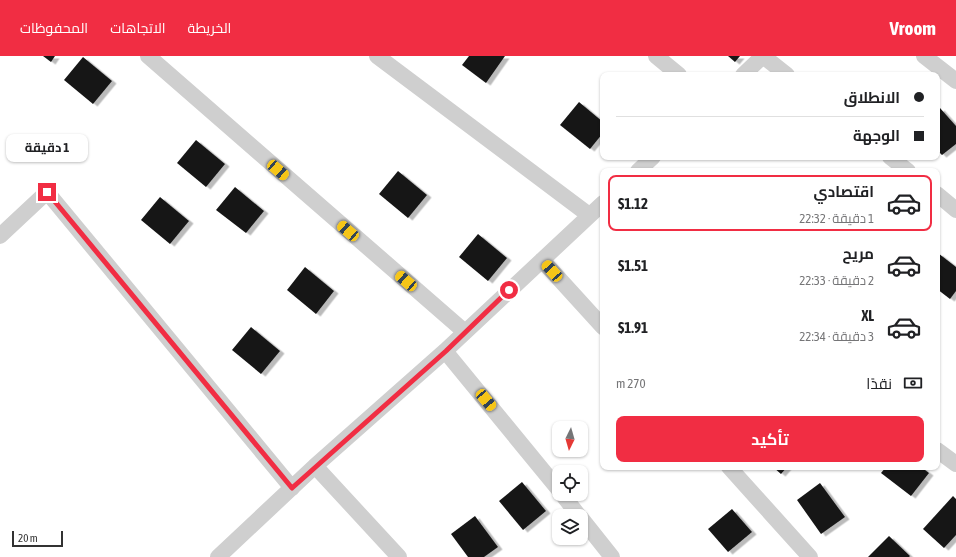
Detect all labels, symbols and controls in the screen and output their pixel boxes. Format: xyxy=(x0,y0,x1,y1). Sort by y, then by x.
text: Vroom xyxy=(890,17,936,39)
text: المحفوظات xyxy=(20,20,88,36)
text: الاتجاهات xyxy=(110,20,166,36)
text: الخريطة xyxy=(188,20,231,36)
text: الانطلاق xyxy=(844,89,900,106)
text: الوجهة xyxy=(853,127,900,144)
callout: 1 دقيقة xyxy=(6,134,88,162)
text: 1 دقيقة xyxy=(25,140,69,155)
car xyxy=(265,158,291,182)
route end xyxy=(38,183,56,201)
text: اقتصادي xyxy=(814,183,874,200)
icon: car xyxy=(886,185,922,221)
text: $1.12 xyxy=(618,195,648,212)
text: 1 دقيقة · 22:32 xyxy=(799,211,874,226)
car xyxy=(335,219,361,243)
text: مريح xyxy=(842,245,874,262)
icon: car xyxy=(886,247,922,283)
text: $1.51 xyxy=(618,257,648,274)
car xyxy=(540,258,564,284)
car xyxy=(393,269,419,293)
text: 2 دقيقة · 22:33 xyxy=(799,273,874,288)
route start xyxy=(500,281,518,299)
text: XL xyxy=(861,307,874,324)
icon: car xyxy=(886,309,922,345)
text: $1.91 xyxy=(618,319,648,336)
text: 3 دقيقة · 22:34 xyxy=(799,329,874,344)
icon: cash xyxy=(902,372,924,394)
text: نقدًا xyxy=(866,375,892,392)
text: 270 m xyxy=(616,376,646,391)
car xyxy=(474,387,498,413)
button: تأكيد xyxy=(616,416,924,462)
north arrow xyxy=(552,421,588,457)
map controls xyxy=(552,421,588,545)
button: locate xyxy=(552,465,588,501)
button: layers xyxy=(552,509,588,545)
scale bar xyxy=(12,529,63,548)
text: 20 m xyxy=(18,532,38,544)

